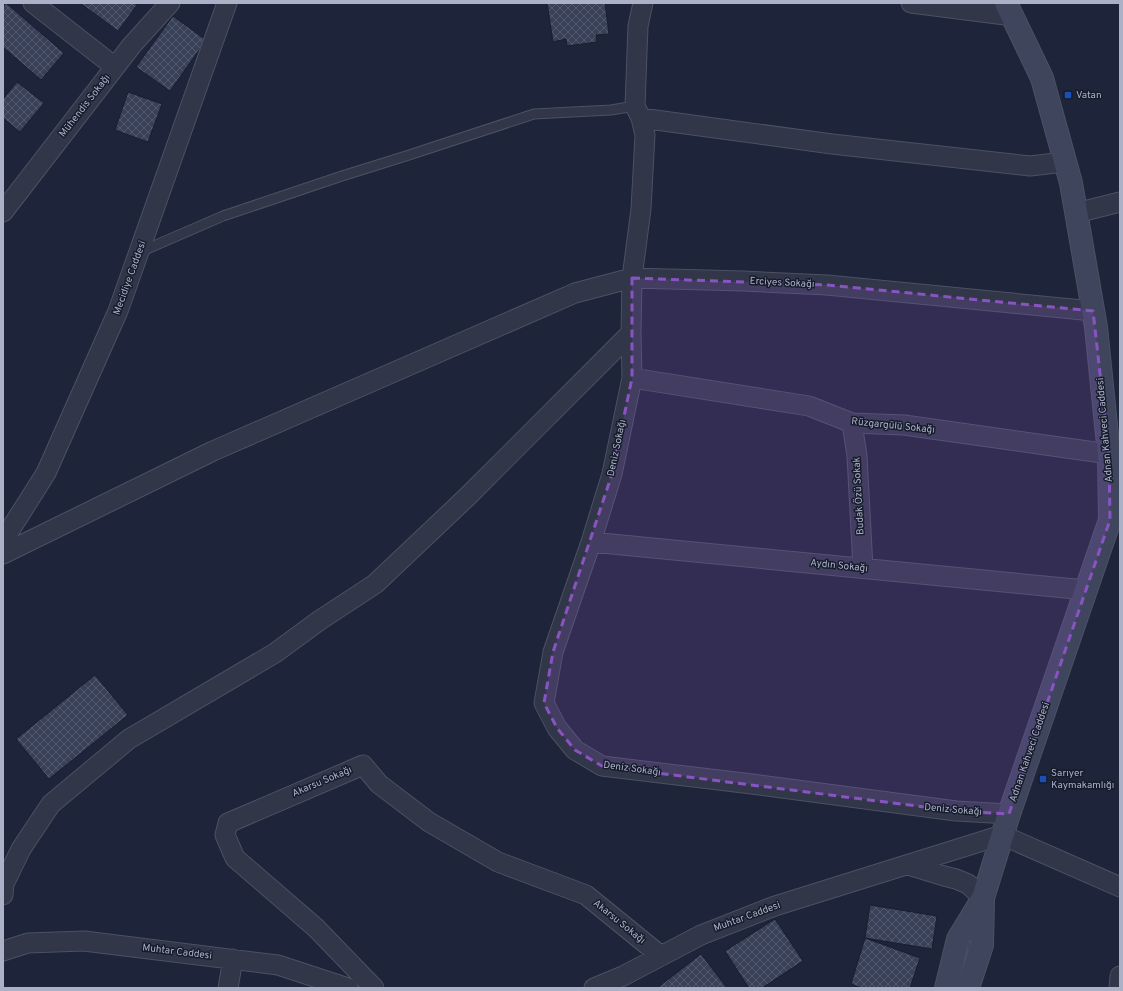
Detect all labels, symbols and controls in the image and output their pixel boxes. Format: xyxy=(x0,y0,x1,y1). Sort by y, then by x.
street label: Mühendis Sokağı xyxy=(56,72,114,140)
place label: Vatan xyxy=(1076,89,1102,102)
marker: Vatan xyxy=(1063,90,1073,100)
street label: Mecidiye Caddesi xyxy=(111,239,149,317)
street label: Erciyes Sokağı xyxy=(749,275,815,291)
street label: Adnan Kahveci Caddesi xyxy=(1094,377,1116,483)
street label: Rüzgargülü Sokağı xyxy=(851,415,935,437)
street label: Deniz Sokağı xyxy=(605,418,629,478)
street label: Budak Özü Sokak xyxy=(850,457,868,535)
street label: Aydın Sokağı xyxy=(810,557,868,575)
street label: Adnan Kahveci Caddesi xyxy=(1007,700,1053,804)
street label: Deniz Sokağı xyxy=(602,759,662,779)
street label: Akarsu Sokağı xyxy=(290,764,354,800)
place label: Sarıyer Kaymakamlığı xyxy=(1051,767,1114,792)
marker: Sarıyer Kaymakamlığı xyxy=(1038,774,1048,784)
street label: Deniz Sokağı xyxy=(924,801,982,819)
street label: Akarsu Sokağı xyxy=(590,897,648,947)
street label: Muhtar Caddesi xyxy=(712,899,782,935)
street label: Muhtar Caddesi xyxy=(141,941,213,963)

